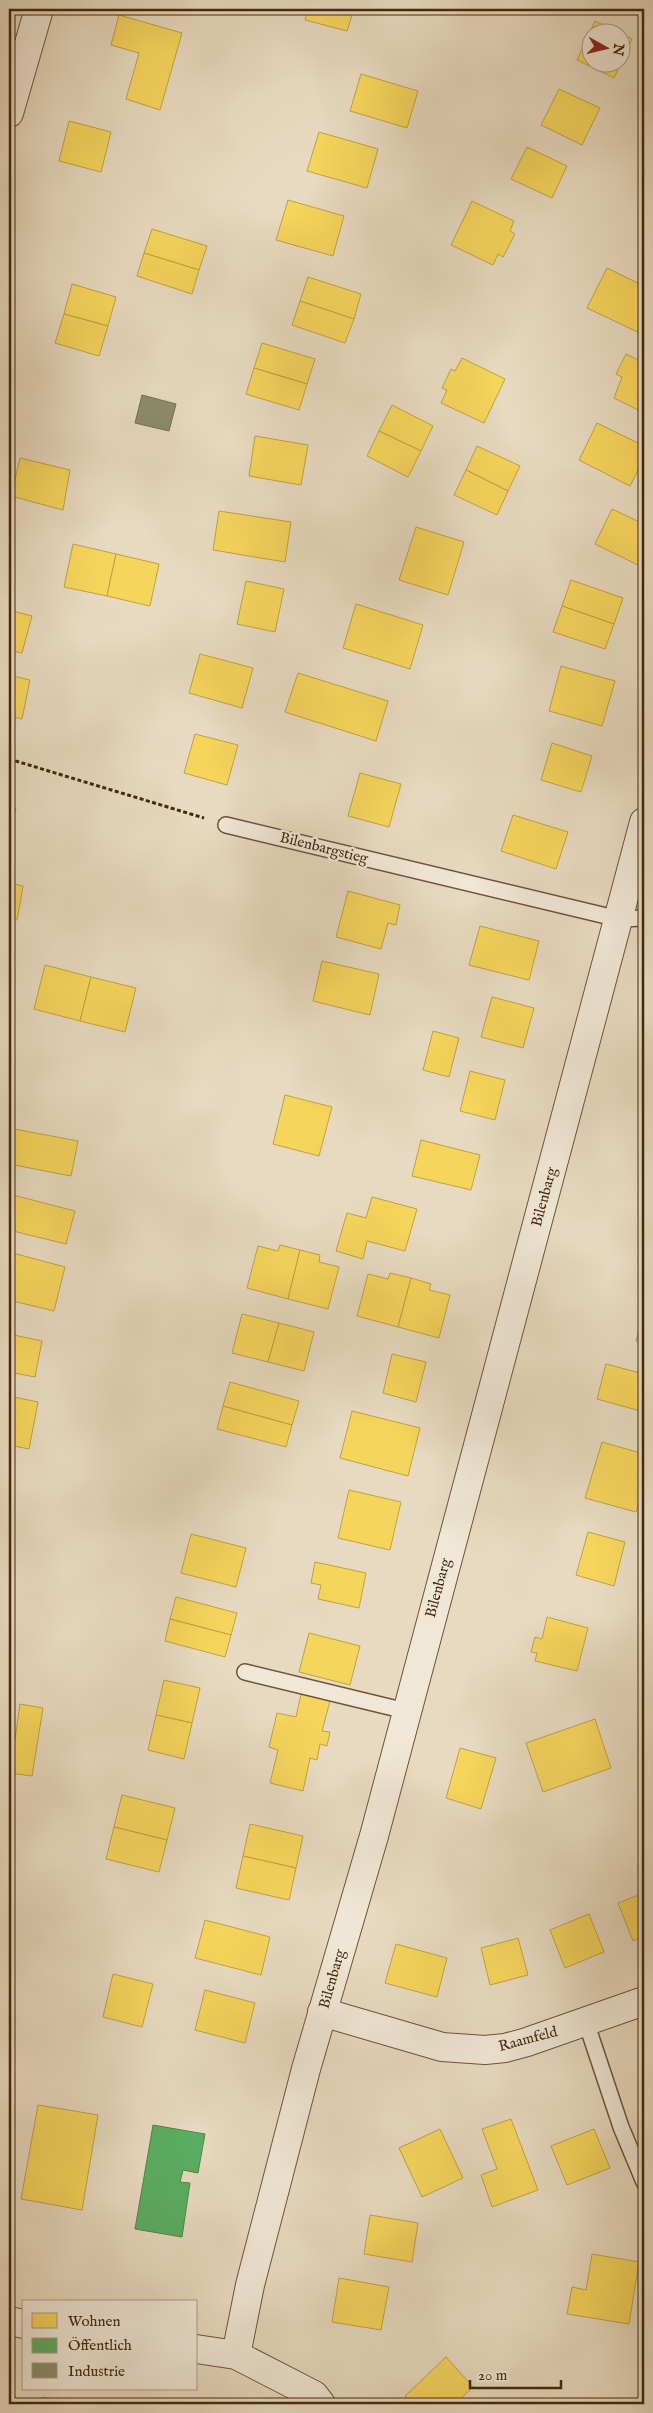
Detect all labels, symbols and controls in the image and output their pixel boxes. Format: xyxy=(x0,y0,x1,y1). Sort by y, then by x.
north arrow xyxy=(580,22,630,72)
text: N xyxy=(608,41,628,57)
street label: Bilenbargstieg xyxy=(278,828,371,868)
street label: Bilenbarg xyxy=(527,1164,561,1229)
street label: Bilenbarg xyxy=(421,1555,455,1620)
street label: Bilenbarg xyxy=(314,1946,350,2011)
street label: Raamfeld xyxy=(496,2022,561,2056)
legend xyxy=(22,2300,198,2390)
text: Wohnen xyxy=(68,2312,120,2331)
text: Öffentlich xyxy=(68,2336,132,2355)
scale bar xyxy=(470,2358,562,2390)
text: Industrie xyxy=(68,2362,125,2381)
text: 20 m xyxy=(478,2366,508,2385)

